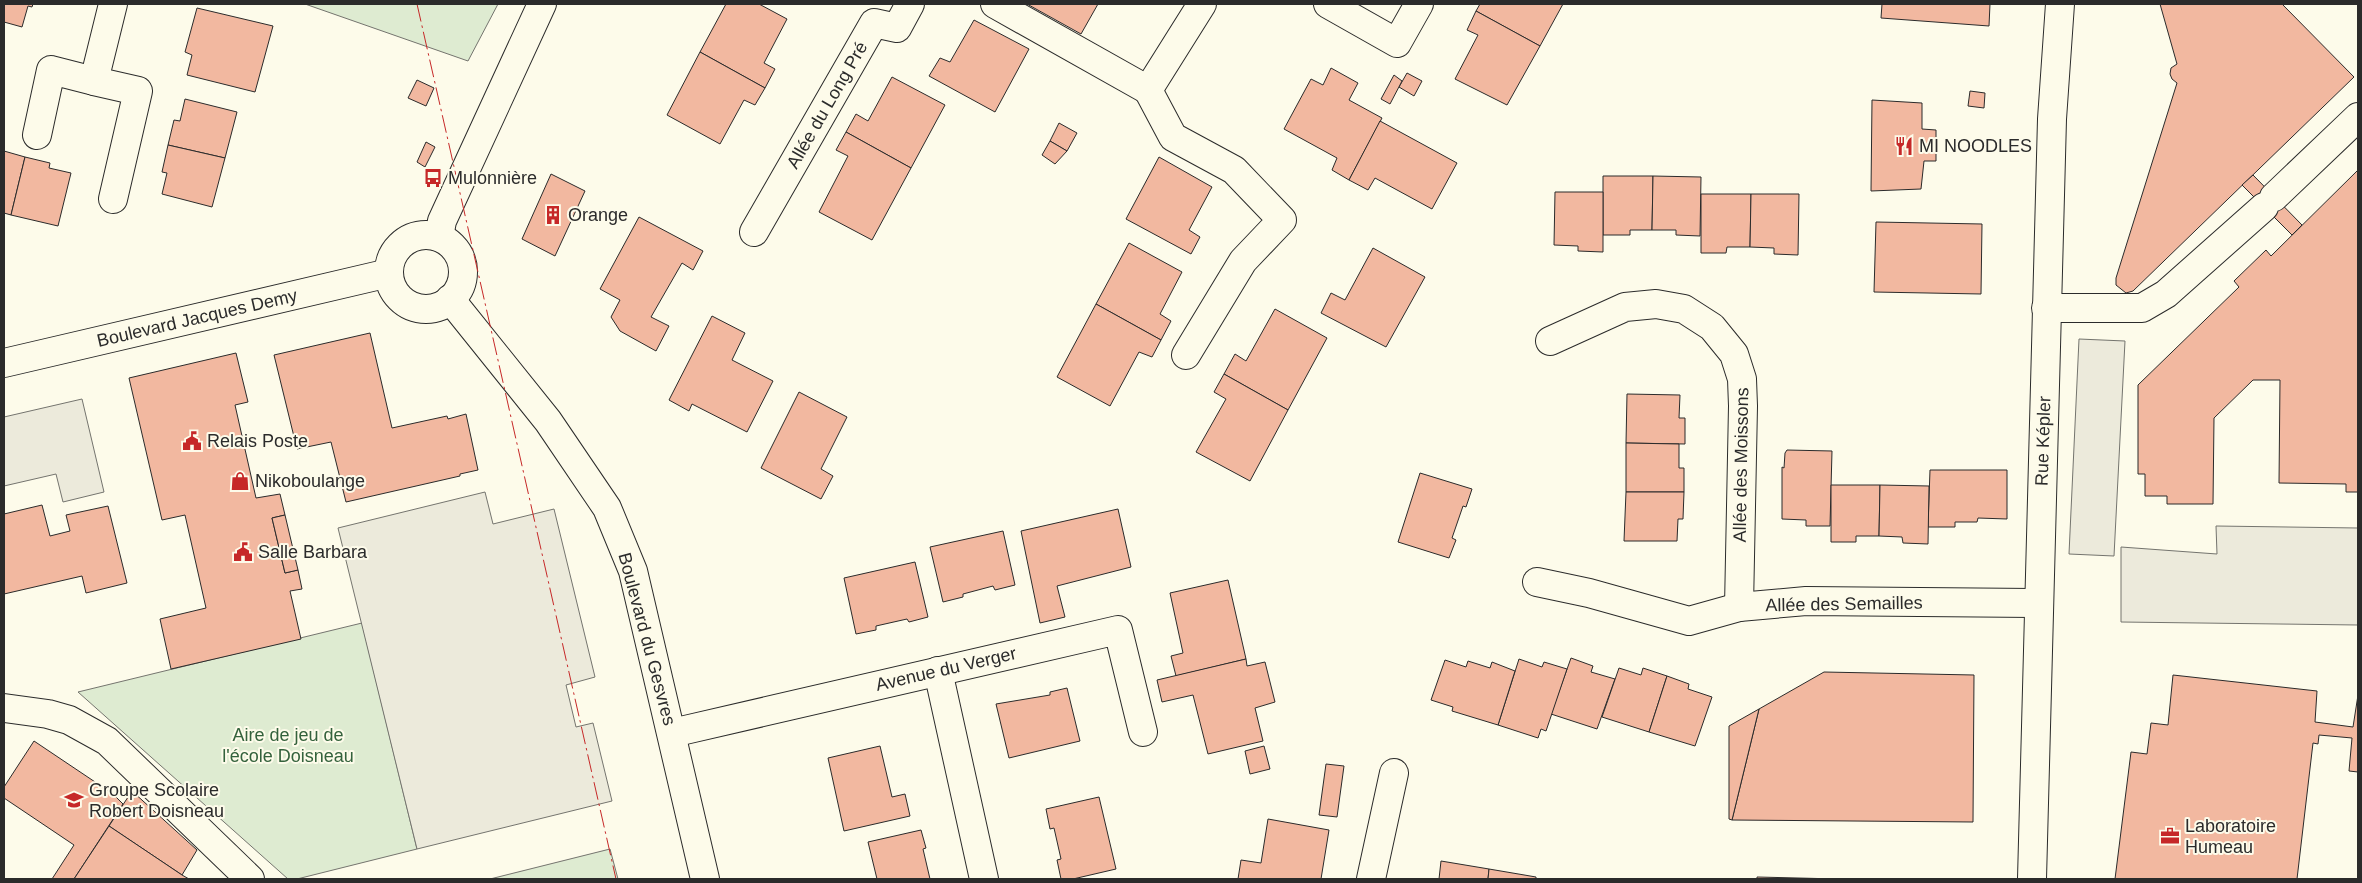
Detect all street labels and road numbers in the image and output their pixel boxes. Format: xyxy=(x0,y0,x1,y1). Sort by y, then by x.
street label: Allée du Long Pré xyxy=(783,38,871,172)
street label: Boulevard Jacques Demy xyxy=(95,285,299,351)
street label: Allée des Moissons xyxy=(1730,387,1752,543)
street label: Rue Képler xyxy=(2031,396,2055,486)
street label: Boulevard du Gesvres xyxy=(614,550,680,728)
street label: Allée des Semailles xyxy=(1765,593,1923,615)
street label: Avenue du Verger xyxy=(874,643,1018,695)

